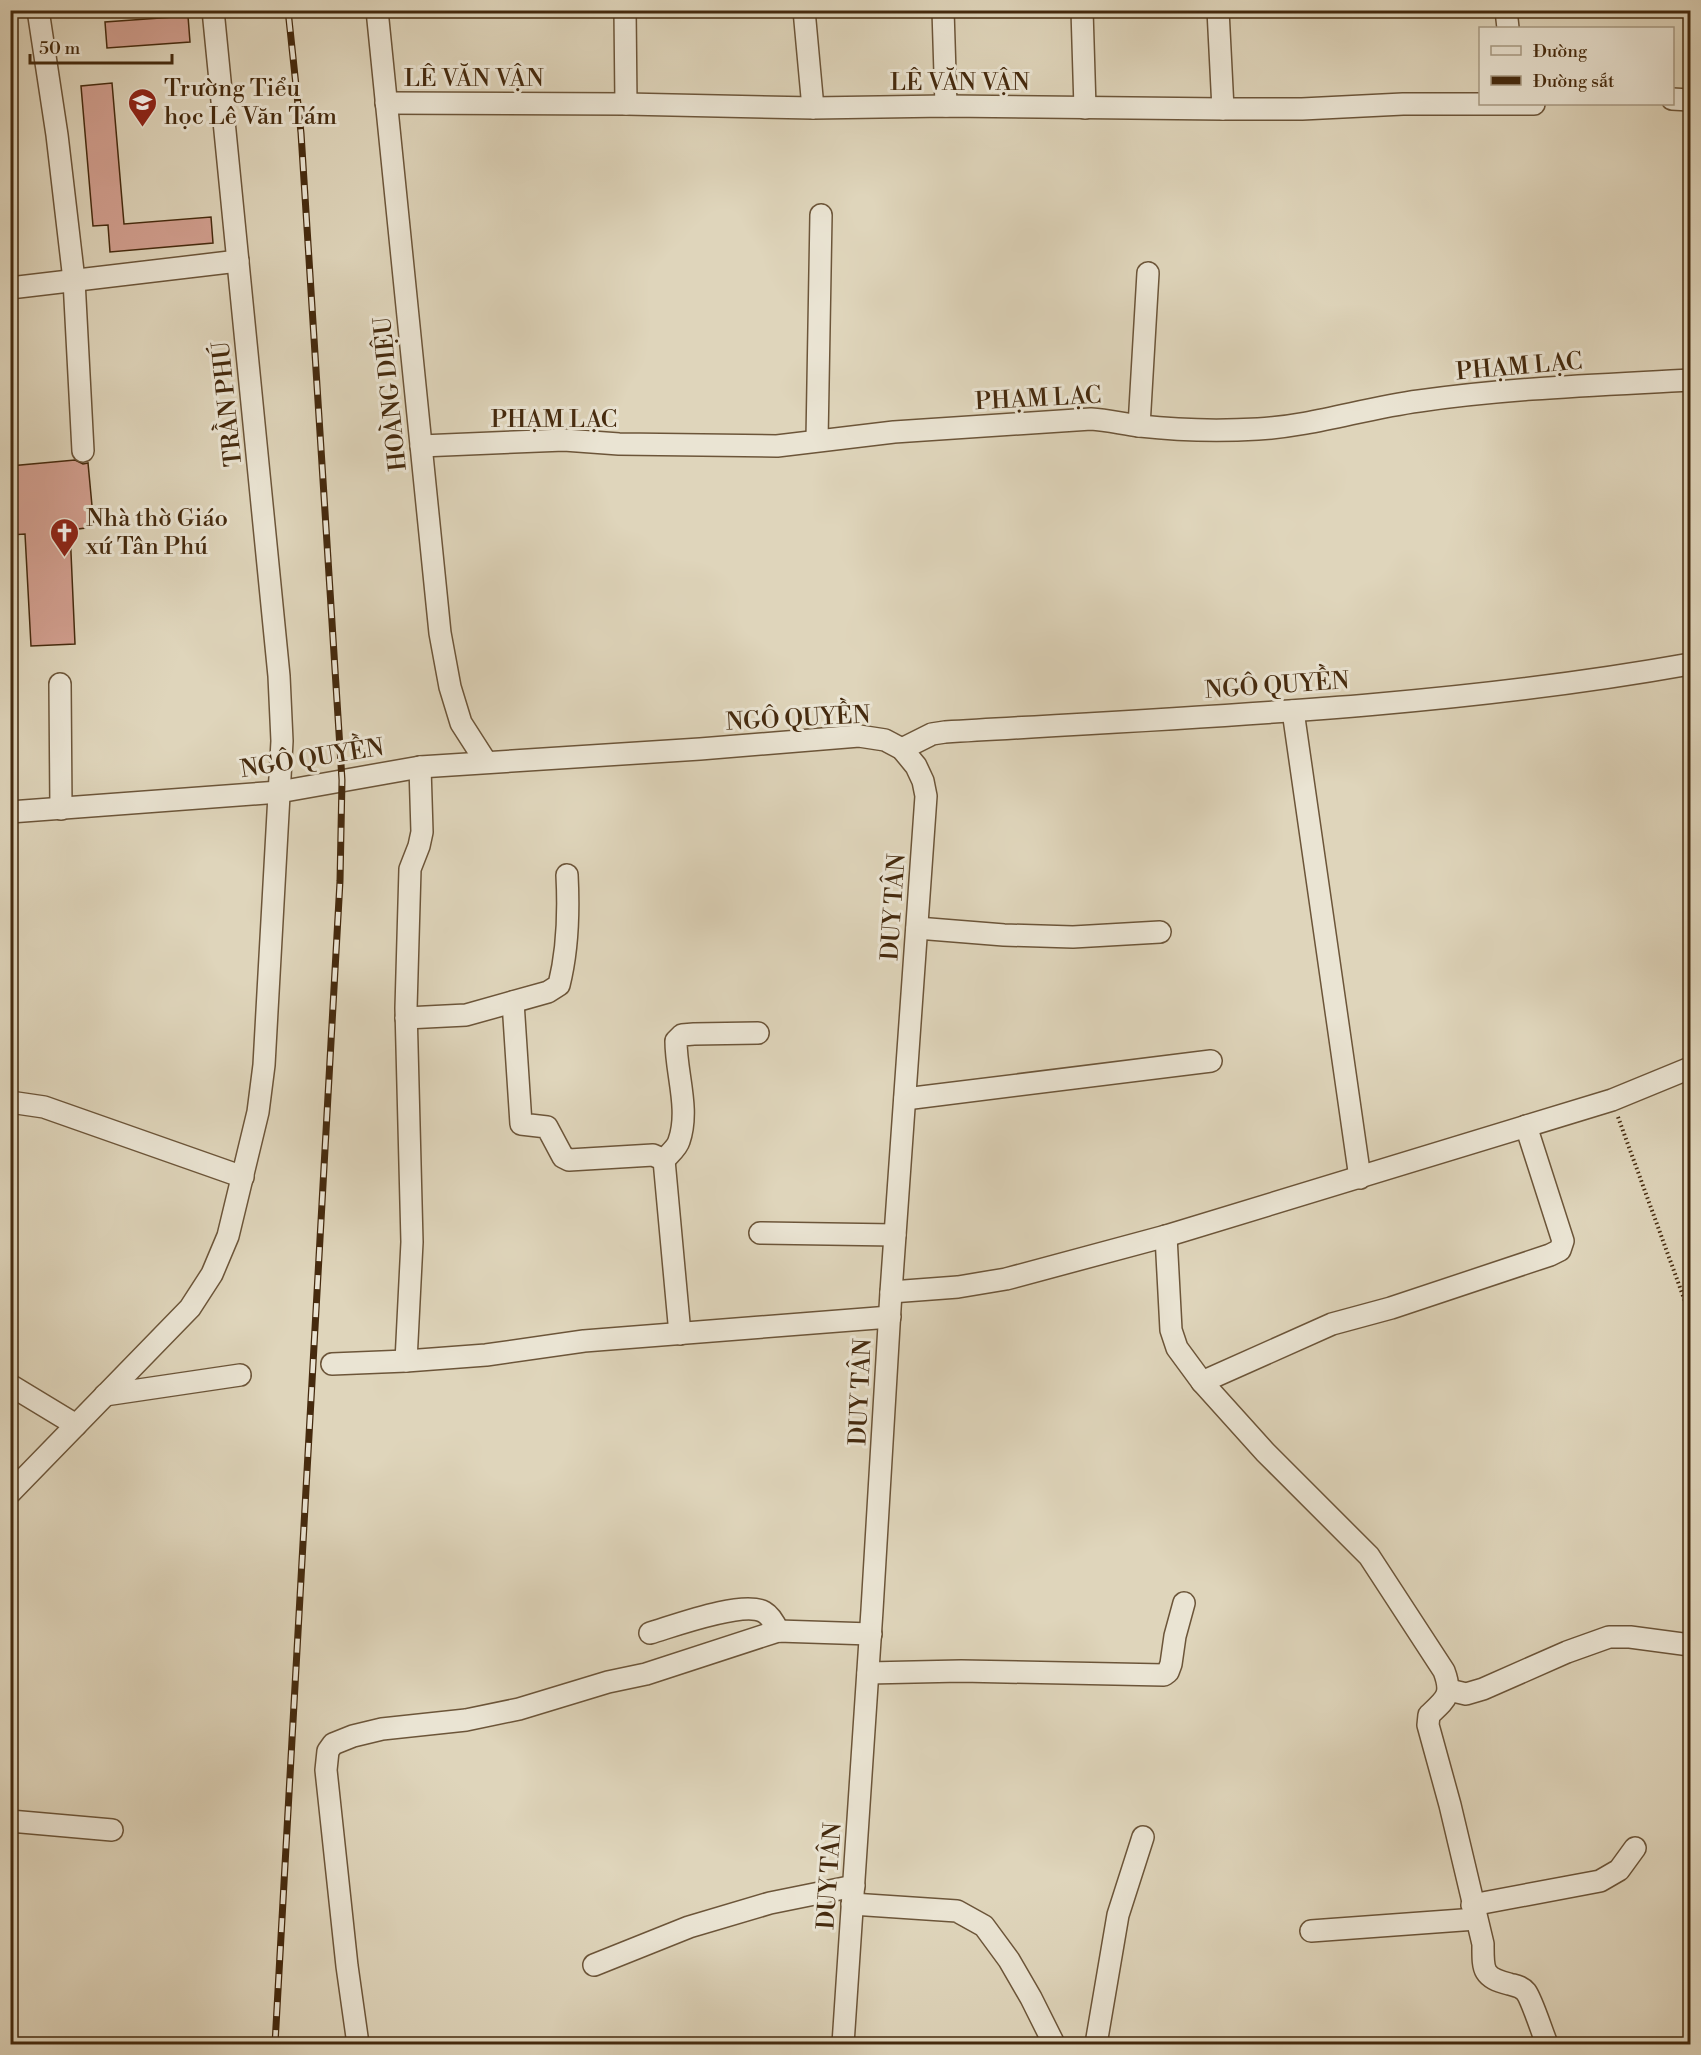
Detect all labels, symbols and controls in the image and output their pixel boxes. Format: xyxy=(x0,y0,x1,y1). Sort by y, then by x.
scale bar xyxy=(30,27,172,65)
legend xyxy=(1479,27,1674,105)
text: 50 m xyxy=(39,37,81,60)
text: Đường xyxy=(1533,40,1588,63)
street label: LÊ VĂN VẬN xyxy=(404,63,544,94)
street label: LÊ VĂN VẬN xyxy=(890,67,1030,98)
text: Đường sắt xyxy=(1533,70,1615,93)
place label: Trường Tiểu học Lê Văn Tám xyxy=(164,74,337,132)
school or university icon: Trường Tiểu học Lê Văn Tám xyxy=(127,86,159,128)
street label: HOÀNG DIỆU xyxy=(367,315,414,472)
street label: TRẦN PHÚ xyxy=(202,340,249,468)
street label: PHẠM LẠC xyxy=(1455,347,1584,387)
street label: PHẠM LẠC xyxy=(974,381,1102,417)
street label: PHẠM LẠC xyxy=(491,405,617,435)
place label: Nhà thờ Giáo xứ Tân Phú xyxy=(85,504,228,562)
church icon: Nhà thờ Giáo xứ Tân Phú xyxy=(49,516,81,558)
street label: NGÔ QUYỀN xyxy=(1203,662,1351,706)
street label: NGÔ QUYỀN xyxy=(725,696,871,738)
street label: NGÔ QUYỀN xyxy=(238,729,386,785)
street label: DUY TÂN xyxy=(874,852,913,962)
street label: DUY TÂN xyxy=(842,1338,879,1446)
street label: DUY TÂN xyxy=(810,1821,849,1931)

